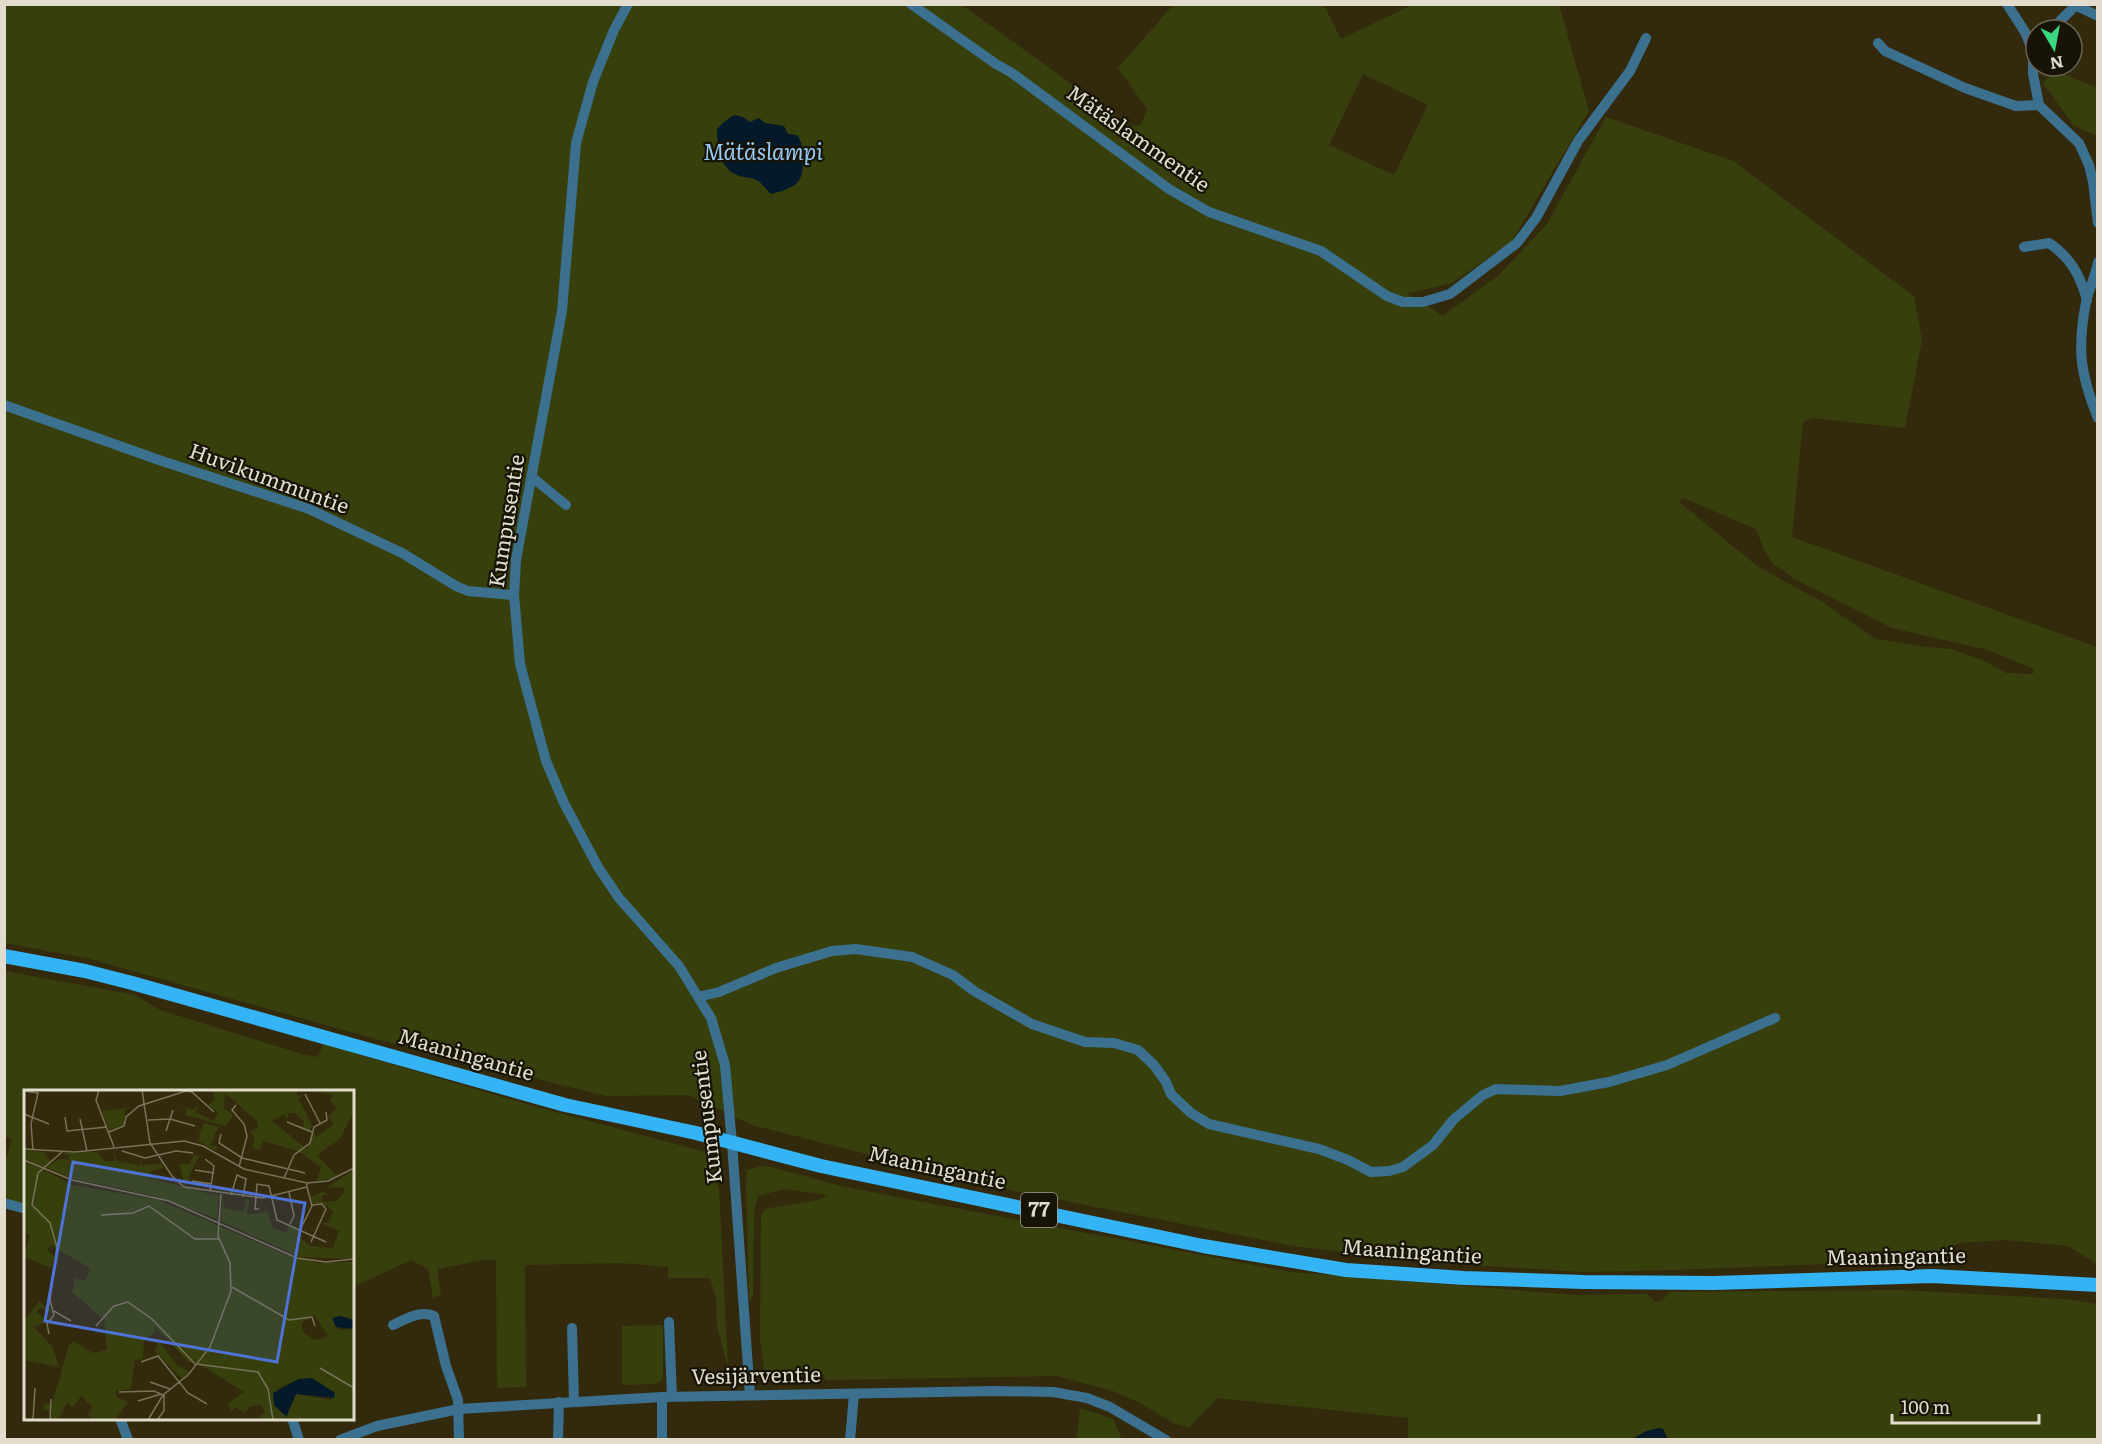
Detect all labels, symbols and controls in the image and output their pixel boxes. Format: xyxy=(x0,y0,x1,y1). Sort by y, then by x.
north arrow xyxy=(2024,18,2084,78)
text: N xyxy=(2048,51,2065,77)
street label: Mätäslammentie xyxy=(1061,76,1218,198)
water label: Mätäslampi xyxy=(703,134,823,167)
street label: Huvikummuntie xyxy=(186,433,354,520)
street label: Kumpusentie xyxy=(479,452,530,589)
street label: Maaningantie xyxy=(395,1018,538,1087)
street label: Kumpusentie xyxy=(681,1049,728,1186)
inset map xyxy=(24,1090,354,1420)
street label: Maaningantie xyxy=(866,1136,1009,1195)
road number: 77 xyxy=(1021,1193,1057,1227)
street label: Maaningantie xyxy=(1341,1229,1483,1270)
street label: Maaningantie xyxy=(1826,1238,1966,1271)
street label: Vesijärventie xyxy=(691,1357,821,1390)
scale bar xyxy=(1892,1387,2039,1425)
text: 100 m xyxy=(1901,1393,1950,1420)

